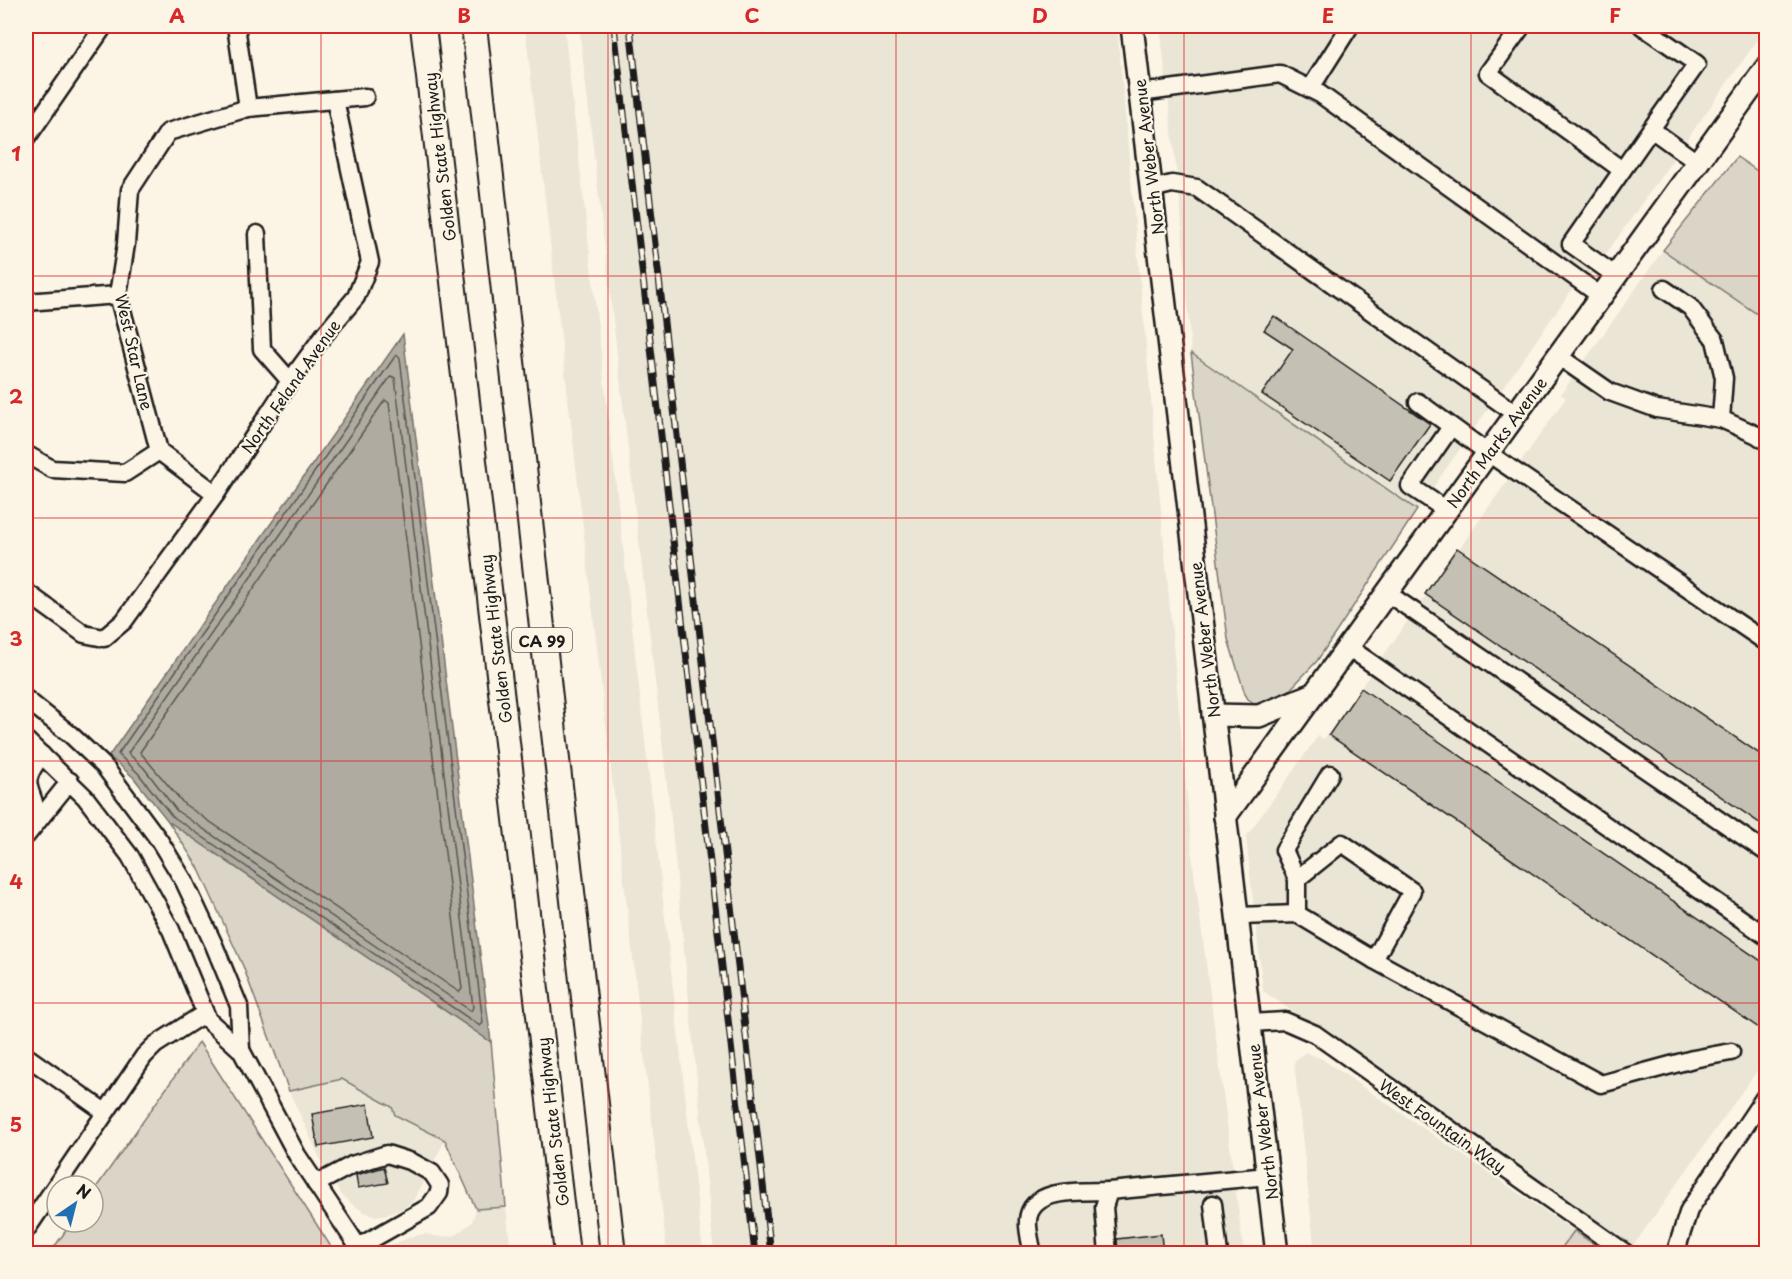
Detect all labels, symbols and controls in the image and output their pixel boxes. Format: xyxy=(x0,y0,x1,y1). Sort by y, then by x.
text: A xyxy=(169,0,185,30)
text: B xyxy=(457,0,471,30)
text: C xyxy=(744,0,760,30)
text: D xyxy=(1032,0,1048,30)
text: E xyxy=(1322,0,1334,30)
text: F xyxy=(1609,0,1621,30)
street label: Golden State Highway xyxy=(417,71,461,243)
street label: North Weber Avenue xyxy=(1126,77,1169,236)
text: 1 xyxy=(11,138,21,168)
street label: West Star Lane xyxy=(110,292,160,412)
street label: North Feland Avenue xyxy=(235,314,346,458)
street label: North Marks Avenue xyxy=(1440,371,1552,513)
text: 2 xyxy=(9,381,23,411)
street label: Golden State Highway xyxy=(473,553,517,725)
street label: North Weber Avenue xyxy=(1182,560,1225,719)
text: 3 xyxy=(9,623,23,653)
road number: CA 99 xyxy=(512,628,572,652)
text: 4 xyxy=(9,866,23,896)
street label: Golden State Highway xyxy=(530,1036,574,1208)
street label: North Weber Avenue xyxy=(1240,1042,1283,1201)
street label: West Fountain Way xyxy=(1375,1072,1511,1178)
text: 5 xyxy=(10,1109,22,1139)
north arrow xyxy=(45,1174,105,1234)
text: N xyxy=(72,1177,96,1204)

